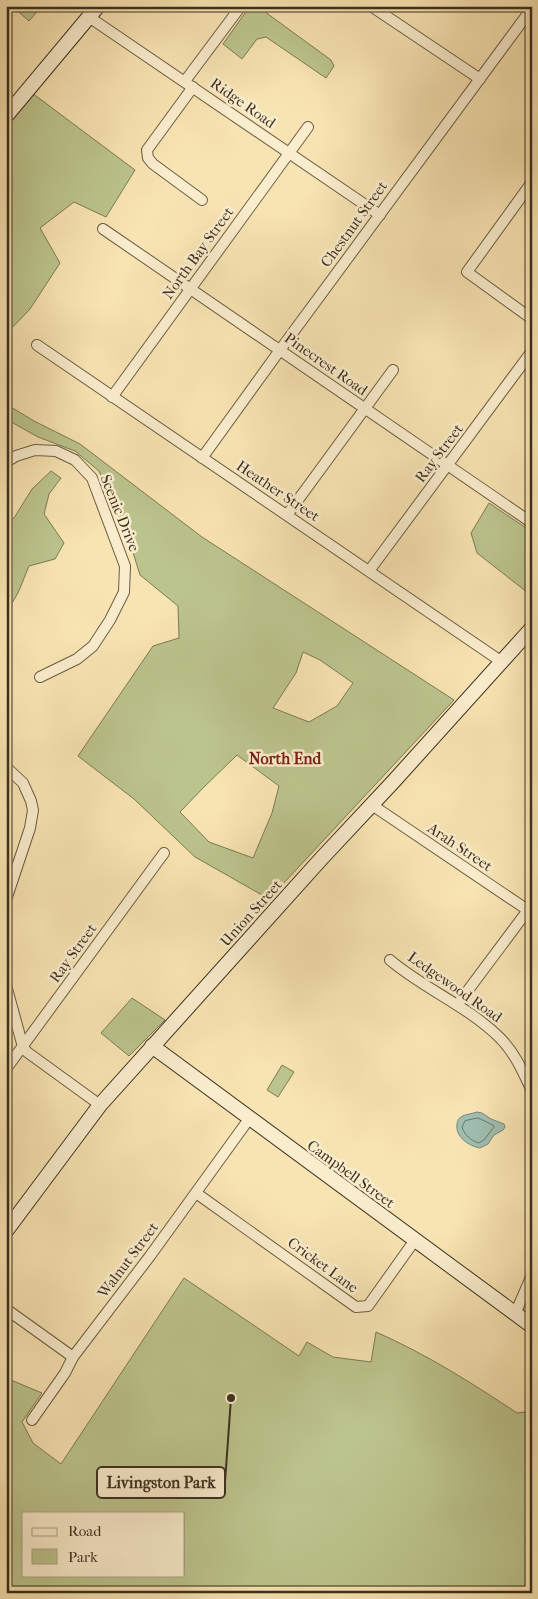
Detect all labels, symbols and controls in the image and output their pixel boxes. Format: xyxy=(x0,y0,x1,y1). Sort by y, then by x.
street label: Ridge Road xyxy=(207,74,280,132)
street label: Chestnut Street xyxy=(317,177,392,271)
street label: North Bay Street xyxy=(159,203,238,303)
street label: Pinecrest Road xyxy=(281,329,372,400)
street label: Ray Street xyxy=(411,420,467,486)
street label: Heather Street xyxy=(233,457,324,526)
street label: Scenic Drive xyxy=(96,472,144,555)
district label: North End xyxy=(249,749,323,768)
street label: Arah Street xyxy=(423,818,496,876)
street label: Union Street xyxy=(216,875,286,950)
street label: Ray Street xyxy=(46,919,101,986)
street label: Ledgewood Road xyxy=(404,948,506,1027)
street label: Campbell Street xyxy=(304,1136,399,1212)
street label: Walnut Street xyxy=(93,1218,163,1302)
street label: Cricket Lane xyxy=(284,1233,362,1297)
callout: Livingston Park xyxy=(97,1467,225,1498)
text: Livingston Park xyxy=(107,1473,216,1493)
legend xyxy=(22,1512,185,1576)
text: Road xyxy=(68,1522,102,1540)
text: Park xyxy=(68,1548,98,1566)

